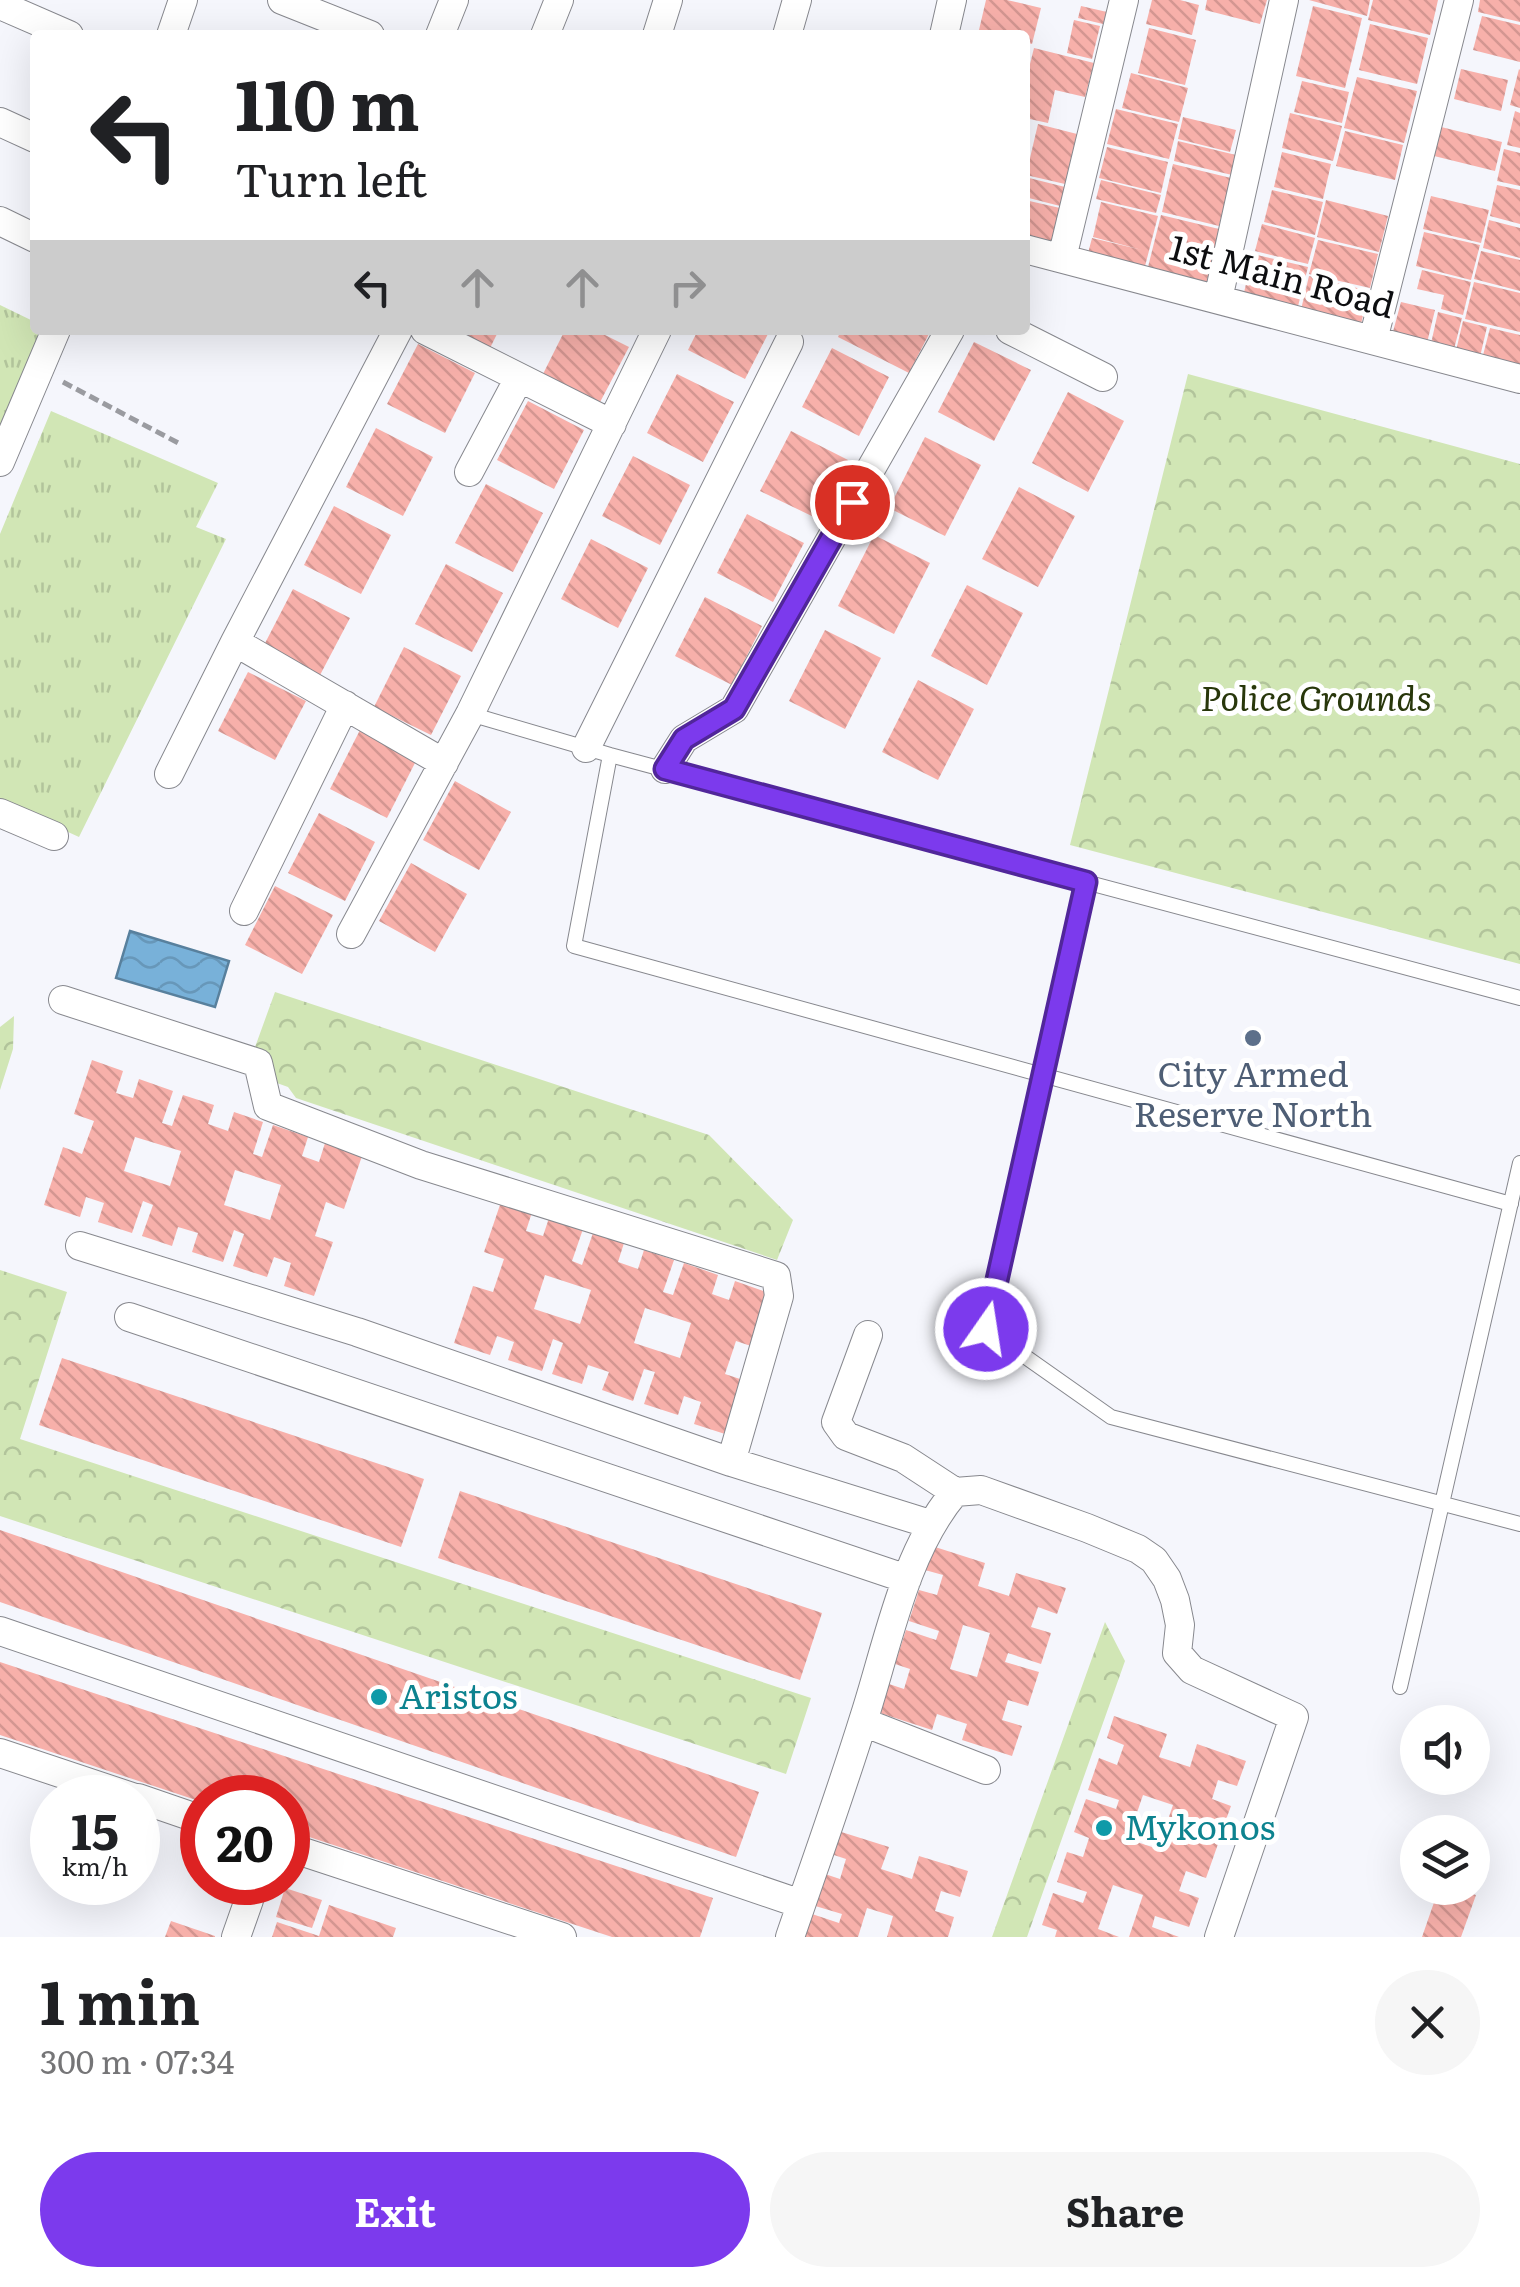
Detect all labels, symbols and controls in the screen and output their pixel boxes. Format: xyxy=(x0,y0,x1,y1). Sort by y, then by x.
text: 110 m xyxy=(235,49,420,153)
icon: left xyxy=(70,70,200,200)
text: Turn left xyxy=(235,144,427,211)
street label: 1st Main Road xyxy=(1165,219,1401,329)
icon: left xyxy=(345,260,400,315)
icon: ahead xyxy=(450,260,505,315)
icon: ahead xyxy=(555,260,610,315)
icon: right xyxy=(660,260,715,315)
pin xyxy=(810,460,895,545)
icon: arrive xyxy=(825,475,880,530)
park label: Police Grounds xyxy=(1200,670,1432,722)
marker: City Armed Reserve North xyxy=(1242,1027,1264,1049)
place label: City Armed Reserve North xyxy=(1134,1046,1372,1138)
position arrow xyxy=(934,1277,1038,1381)
place label: Aristos xyxy=(399,1668,517,1720)
marker: Aristos xyxy=(368,1686,390,1708)
map controls xyxy=(1400,1705,1490,1905)
button: sound xyxy=(1400,1705,1490,1795)
speed limit sign: 20 xyxy=(180,1775,310,1905)
text: 15 xyxy=(71,1791,119,1865)
place label: Mykonos xyxy=(1124,1799,1275,1851)
button: layers xyxy=(1400,1815,1490,1905)
marker: Mykonos xyxy=(1093,1817,1115,1839)
text: km/h xyxy=(62,1847,128,1884)
text: 1 min xyxy=(40,1954,200,2043)
button: close xyxy=(1375,1970,1480,2075)
text: 300 m · 07:34 xyxy=(40,2036,234,2084)
button: Exit xyxy=(40,2152,750,2267)
button: Share xyxy=(770,2152,1480,2267)

